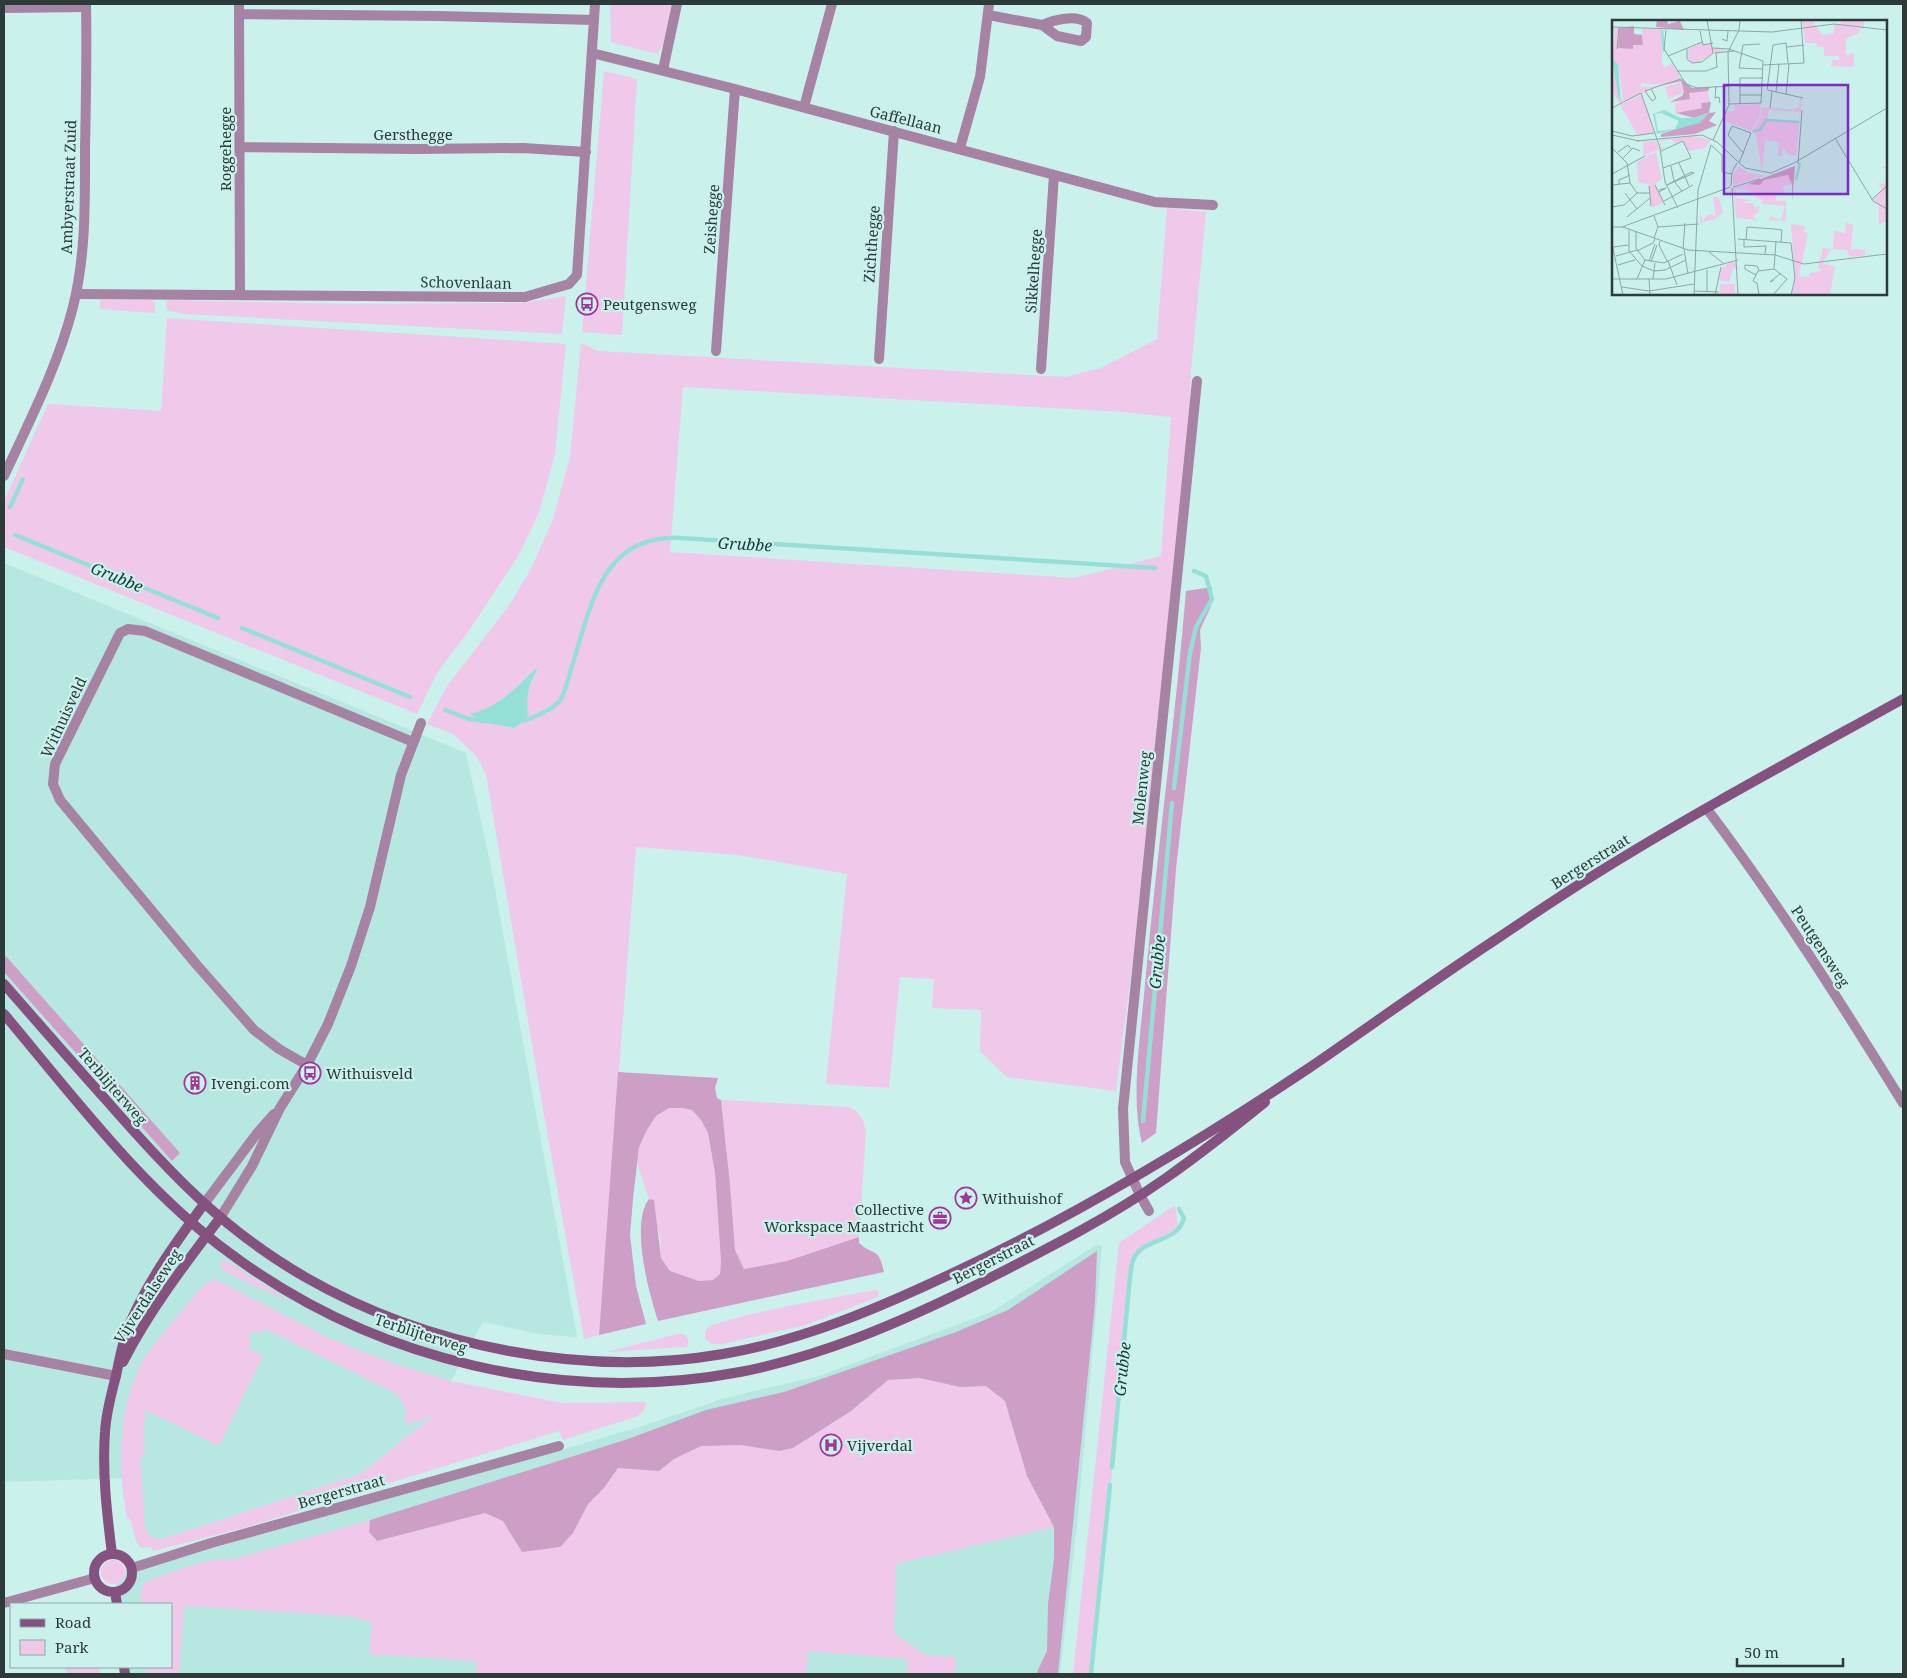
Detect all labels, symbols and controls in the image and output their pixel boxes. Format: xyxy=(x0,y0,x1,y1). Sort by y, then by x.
inset map xyxy=(1612,20,1887,295)
street label: Gaffellaan xyxy=(868,100,944,138)
street label: Roggehegge xyxy=(215,107,235,191)
street label: Ambyerstraat Zuid xyxy=(56,119,80,255)
street label: Gersthegge xyxy=(373,124,453,144)
street label: Zeishegge xyxy=(699,183,723,255)
street label: Zichthegge xyxy=(858,205,884,283)
street label: Sikkelhegge xyxy=(1020,228,1046,314)
street label: Schovenlaan xyxy=(420,271,512,293)
bus stop icon: Peutgensweg xyxy=(575,292,599,316)
place label: Peutgensweg xyxy=(603,294,696,314)
water label: Grubbe xyxy=(717,532,773,556)
water label: Grubbe xyxy=(88,557,146,597)
street label: Withuisveld xyxy=(36,673,90,761)
street label: Molenweg xyxy=(1127,750,1155,826)
street label: Bergerstraat xyxy=(1547,829,1633,893)
street label: Peutgensweg xyxy=(1787,901,1855,991)
water label: Grubbe xyxy=(1144,934,1170,990)
street label: Terblijterweg xyxy=(74,1043,152,1129)
bus stop icon: Withuisveld xyxy=(298,1061,322,1085)
place label: Withuisveld xyxy=(326,1063,413,1083)
building icon: Ivengi.com xyxy=(183,1071,207,1095)
place label: Ivengi.com xyxy=(211,1073,290,1093)
place icon: Withuishof xyxy=(954,1186,978,1210)
place label: Withuishof xyxy=(982,1188,1064,1208)
place label: Collective Workspace Maastricht xyxy=(764,1199,924,1236)
office icon: Collective Workspace Maastricht xyxy=(928,1206,952,1230)
street label: Bergerstraat xyxy=(949,1230,1037,1288)
street label: Vijverdalseweg xyxy=(109,1245,185,1347)
street label: Terblijterweg xyxy=(372,1309,470,1357)
water label: Grubbe xyxy=(1108,1341,1136,1397)
hospital icon: Vijverdal xyxy=(819,1433,843,1457)
place label: Vijverdal xyxy=(847,1435,913,1455)
street label: Bergerstraat xyxy=(295,1469,387,1513)
legend xyxy=(10,1603,172,1668)
text: Road xyxy=(55,1612,91,1632)
scale bar xyxy=(1737,1636,1843,1668)
text: Park xyxy=(55,1637,89,1657)
text: 50 m xyxy=(1744,1642,1779,1662)

